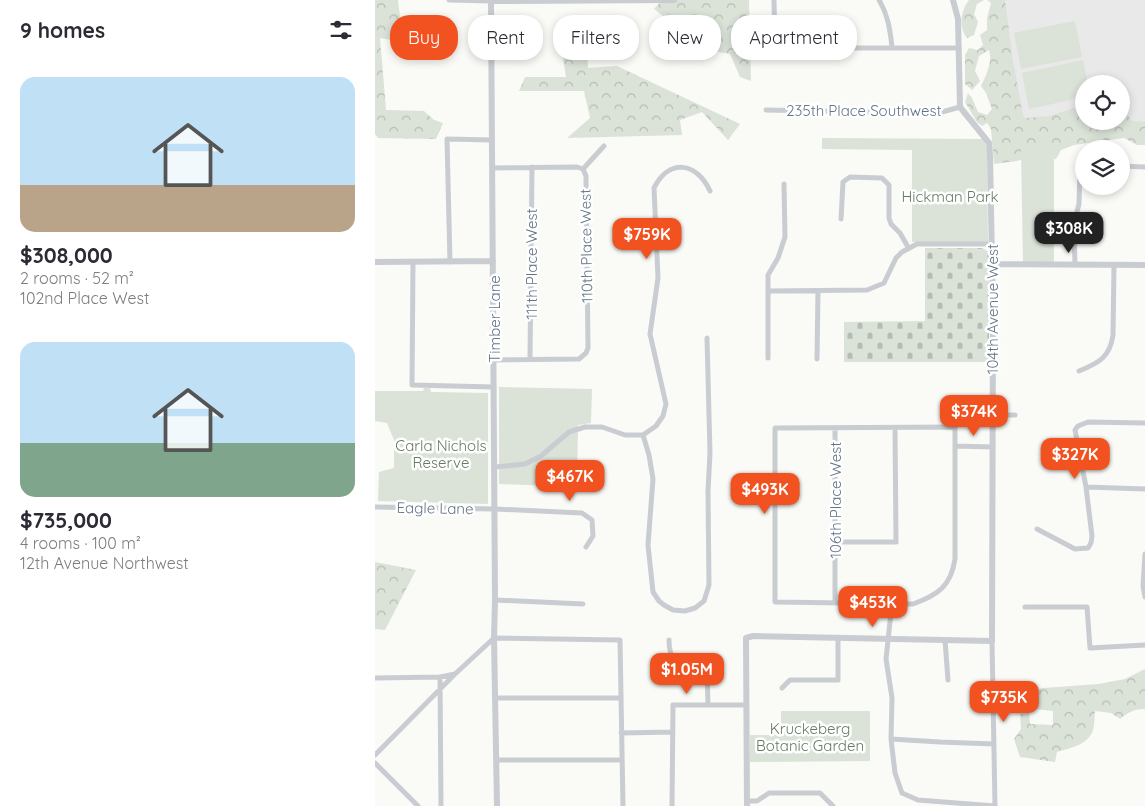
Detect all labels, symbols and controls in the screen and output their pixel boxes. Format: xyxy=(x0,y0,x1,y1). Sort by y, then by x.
chip: Buy xyxy=(390,15,458,60)
chip: Rent xyxy=(468,15,543,60)
chip: Filters xyxy=(553,15,639,60)
chip: New xyxy=(649,15,721,60)
chip: Apartment xyxy=(731,15,857,60)
icon: filters xyxy=(327,16,355,44)
text: 9 homes xyxy=(20,17,105,43)
map controls xyxy=(1075,75,1130,195)
button: locate xyxy=(1075,75,1130,130)
street label: 235th Place Southwest xyxy=(786,101,942,120)
icon: home xyxy=(143,110,233,200)
button: layers xyxy=(1075,140,1130,195)
park label: Hickman Park xyxy=(901,187,999,206)
street label: 110th Place West xyxy=(576,189,596,303)
street label: 111th Place West xyxy=(522,208,541,320)
pin: $308K xyxy=(1034,212,1104,254)
pin: $759K xyxy=(612,218,682,260)
text: $308K xyxy=(1045,218,1093,238)
text: $759K xyxy=(623,224,671,244)
text: $308,000 xyxy=(20,242,113,268)
street label: 104th Avenue West xyxy=(983,244,1002,374)
text: 2 rooms · 52 m² xyxy=(20,268,134,288)
street label: Timber Lane xyxy=(485,275,504,363)
text: 102nd Place West xyxy=(20,288,149,308)
icon: home xyxy=(143,375,233,465)
pin: $374K xyxy=(939,394,1009,437)
text: $374K xyxy=(951,401,997,421)
park label: Carla Nichols Reserve xyxy=(395,436,487,472)
pin: $327K xyxy=(1040,438,1110,480)
street label: 106th Place West xyxy=(826,442,845,558)
text: $327K xyxy=(1052,444,1098,464)
pin: $467K xyxy=(535,460,605,502)
text: $467K xyxy=(546,466,594,486)
pin: $493K xyxy=(730,472,800,515)
text: $493K xyxy=(742,479,788,499)
street label: Eagle Lane xyxy=(396,498,474,518)
text: $735,000 xyxy=(20,507,112,533)
text: 4 rooms · 100 m² xyxy=(20,533,141,553)
text: 12th Avenue Northwest xyxy=(20,553,189,573)
pin: $453K xyxy=(838,586,908,628)
text: $453K xyxy=(849,592,897,612)
pin: $1.05M xyxy=(646,652,728,695)
text: $1.05M xyxy=(661,659,713,679)
pin: $735K xyxy=(969,680,1039,723)
text: $735K xyxy=(981,687,1027,707)
park label: Kruckeberg Botanic Garden xyxy=(756,719,864,755)

